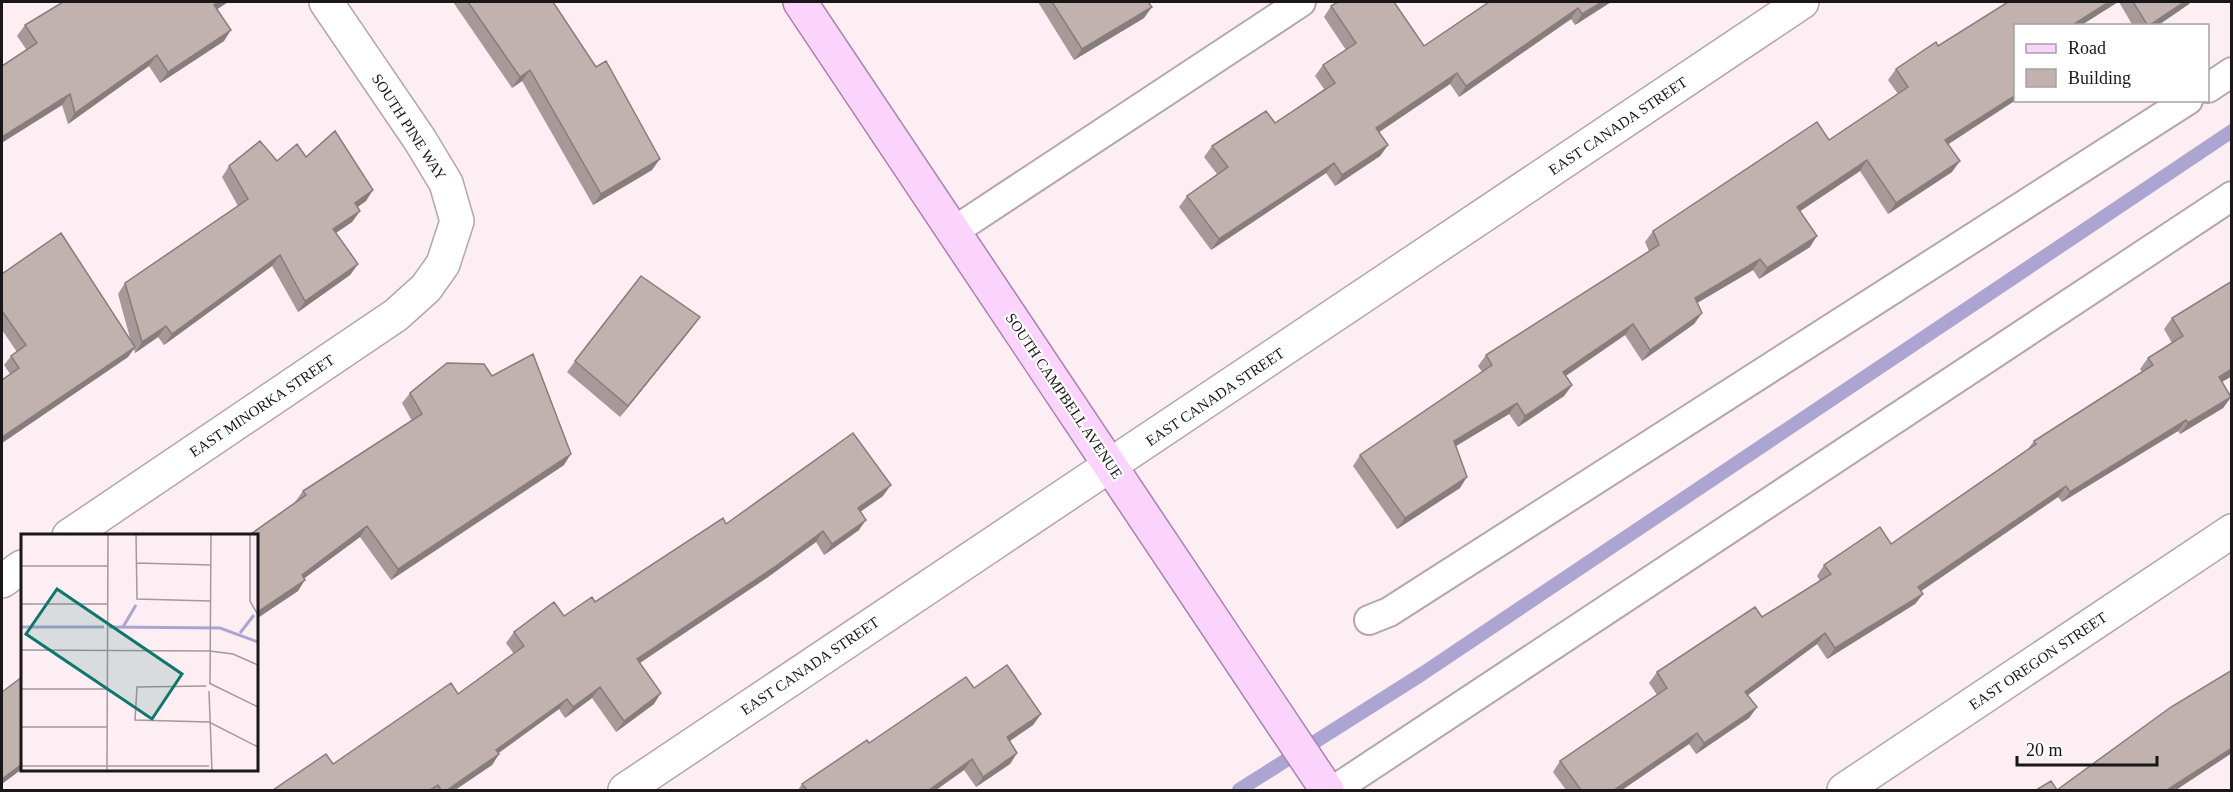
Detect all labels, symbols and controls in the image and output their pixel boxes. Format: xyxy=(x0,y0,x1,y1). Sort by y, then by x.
legend xyxy=(2014,24,2209,102)
text: Road xyxy=(2068,38,2106,58)
text: Building xyxy=(2068,68,2131,88)
street label: SOUTH PINE WAY xyxy=(369,71,449,183)
street label: EAST CANADA STREET xyxy=(1546,74,1690,178)
street label: SOUTH CAMPBELL AVENUE xyxy=(1003,310,1125,482)
street label: EAST CANADA STREET xyxy=(1143,345,1287,449)
street label: EAST MINORKA STREET xyxy=(187,352,337,460)
inset map xyxy=(21,534,258,771)
street label: EAST OREGON STREET xyxy=(1966,609,2110,713)
street label: EAST CANADA STREET xyxy=(738,614,882,718)
scale bar xyxy=(2017,729,2156,767)
text: 20 m xyxy=(2026,740,2063,760)

